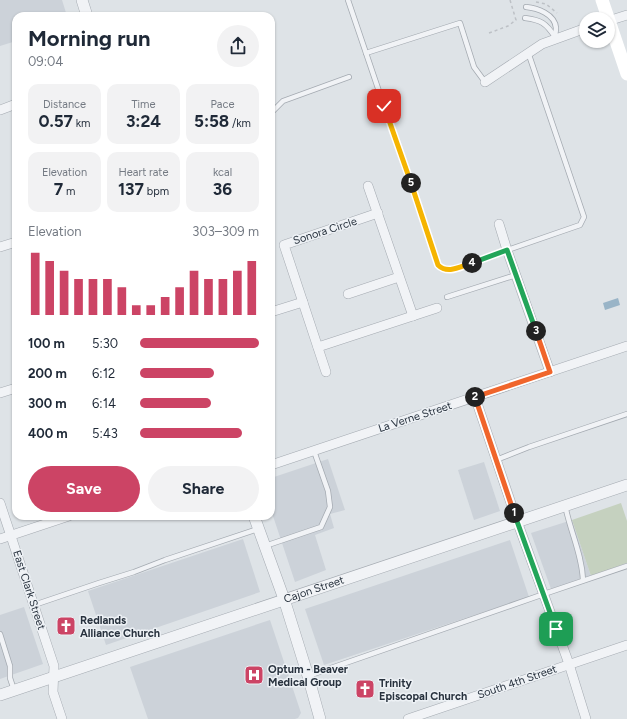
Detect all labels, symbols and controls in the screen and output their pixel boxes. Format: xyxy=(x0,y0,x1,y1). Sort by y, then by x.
map controls xyxy=(579,12,615,48)
button: layers xyxy=(579,12,615,48)
text: Morning run xyxy=(28,25,151,52)
button: share xyxy=(217,25,259,67)
text: 09:04 xyxy=(28,54,63,69)
pin xyxy=(367,89,401,123)
icon: check xyxy=(373,95,395,117)
text: Distance xyxy=(43,98,86,111)
text: Time xyxy=(132,98,156,111)
text: Pace xyxy=(211,98,234,111)
text: 0.57 xyxy=(39,111,73,131)
text: 3:24 xyxy=(126,111,161,131)
text: 5:58 xyxy=(194,111,229,131)
text: km xyxy=(73,117,90,130)
text: /km xyxy=(229,117,251,130)
text: Elevation xyxy=(42,166,87,179)
text: Heart rate xyxy=(119,166,168,179)
text: kcal xyxy=(213,166,232,179)
pin: 5 xyxy=(401,173,421,193)
text: 5 xyxy=(408,176,414,189)
text: 7 xyxy=(54,179,63,199)
text: 137 xyxy=(118,179,144,199)
text: 36 xyxy=(213,179,232,199)
text: m xyxy=(63,185,75,198)
text: bpm xyxy=(144,185,169,198)
street label: Sonora Circle xyxy=(291,215,359,247)
text: Elevation xyxy=(28,224,81,239)
text: 303–309 m xyxy=(192,224,259,239)
pin: 4 xyxy=(462,253,482,273)
text: 4 xyxy=(469,256,475,269)
pin: 3 xyxy=(526,321,546,341)
text: 3 xyxy=(533,324,539,337)
text: 100 m xyxy=(28,336,65,351)
text: 5:30 xyxy=(92,336,118,351)
text: 200 m xyxy=(28,366,67,381)
text: 6:12 xyxy=(92,366,115,381)
pin: 2 xyxy=(465,387,485,407)
text: 2 xyxy=(472,390,478,403)
text: 300 m xyxy=(28,396,67,411)
text: 6:14 xyxy=(92,396,116,411)
street label: La Verne Street xyxy=(377,399,453,435)
text: 400 m xyxy=(28,426,68,441)
text: 5:43 xyxy=(92,426,118,441)
button: Save xyxy=(28,466,140,512)
button: Share xyxy=(148,466,259,512)
pin: 1 xyxy=(504,503,524,523)
text: 1 xyxy=(512,506,516,519)
street label: East Clark Street xyxy=(10,549,48,631)
street label: Cajon Street xyxy=(282,573,345,605)
pin xyxy=(539,612,573,646)
place label: Redlands Alliance Church xyxy=(80,614,160,640)
church icon: Redlands Alliance Church xyxy=(55,615,77,637)
icon: arrive xyxy=(545,618,567,640)
street label: South 4th Street xyxy=(476,662,558,702)
place label: Optum - Beaver Medical Group xyxy=(268,663,349,689)
hospital icon: Optum - Beaver Medical Group xyxy=(243,664,265,686)
place label: Trinity Episcopal Church xyxy=(379,677,467,703)
church icon: Trinity Episcopal Church xyxy=(354,678,376,700)

